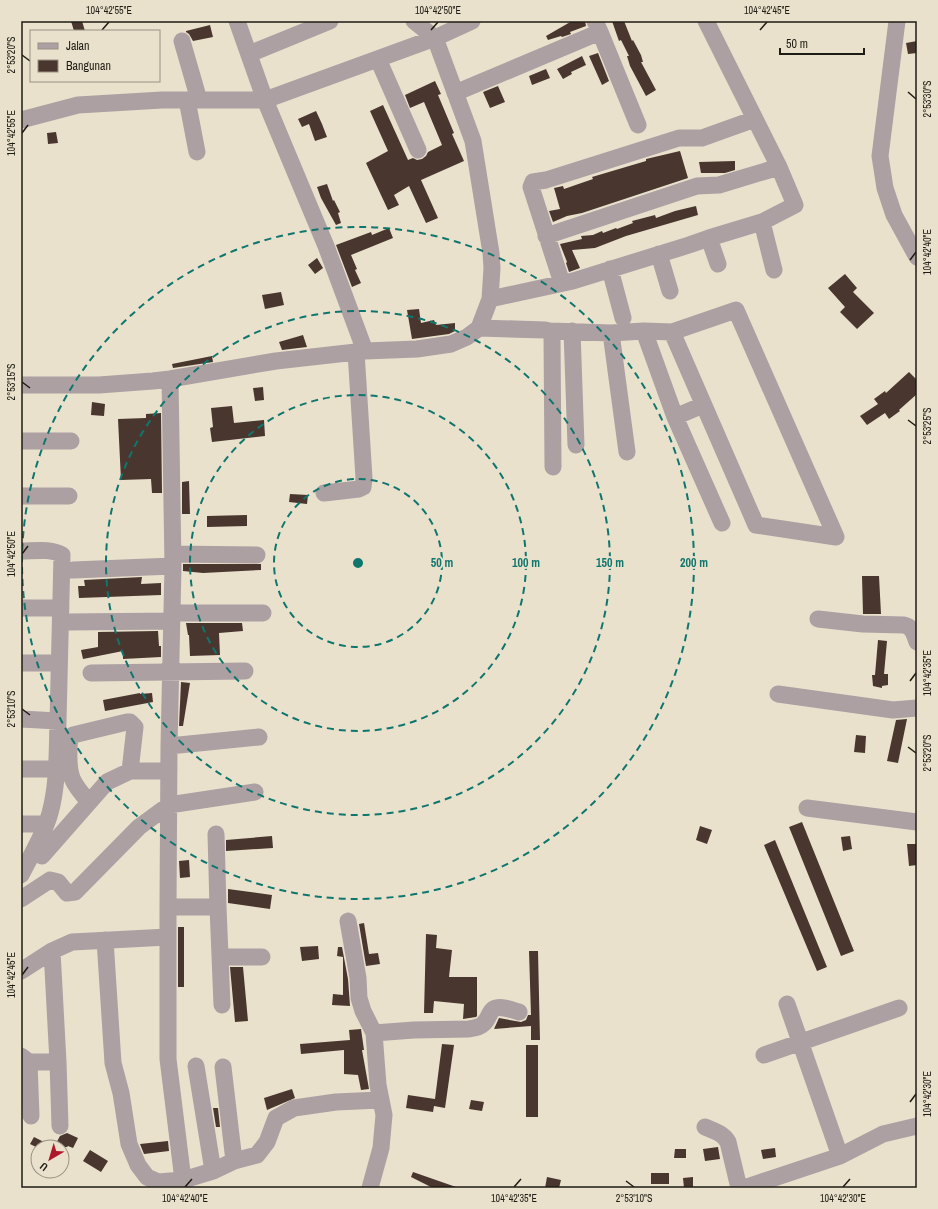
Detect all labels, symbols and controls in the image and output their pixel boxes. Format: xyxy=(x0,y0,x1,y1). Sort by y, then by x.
text: 104°42'55"E xyxy=(86,4,132,17)
text: 104°42'50"E xyxy=(415,4,461,17)
text: 104°42'45"E xyxy=(744,4,790,17)
legend xyxy=(30,30,160,82)
scale bar xyxy=(780,30,864,56)
text: 2°53'20"S xyxy=(5,36,18,73)
text: 50 m xyxy=(786,36,808,52)
text: Jalan xyxy=(66,38,90,54)
text: Bangunan xyxy=(66,58,111,74)
text: 2°53'30"S xyxy=(921,80,934,117)
text: 104°42'55"E xyxy=(5,110,18,156)
text: 104°42'40"E xyxy=(921,229,934,275)
text: 2°53'15"S xyxy=(5,363,18,400)
text: 2°53'25"S xyxy=(921,407,934,444)
text: 104°42'50"E xyxy=(5,531,18,577)
text: 50 m xyxy=(431,555,453,571)
text: 100 m xyxy=(512,555,540,571)
text: 150 m xyxy=(596,555,624,571)
text: 200 m xyxy=(680,555,708,571)
centre of rings xyxy=(351,556,365,570)
text: 104°42'35"E xyxy=(921,650,934,696)
text: 2°53'10"S xyxy=(5,690,18,727)
text: 2°53'20"S xyxy=(921,734,934,771)
text: 104°42'45"E xyxy=(5,952,18,998)
text: 104°42'30"E xyxy=(921,1071,934,1117)
north arrow xyxy=(30,1139,70,1179)
text: U xyxy=(37,1159,51,1174)
text: 104°42'40"E xyxy=(162,1192,208,1205)
text: 104°42'35"E xyxy=(491,1192,537,1205)
text: 2°53'10"S xyxy=(616,1192,653,1205)
text: 104°42'30"E xyxy=(820,1192,866,1205)

